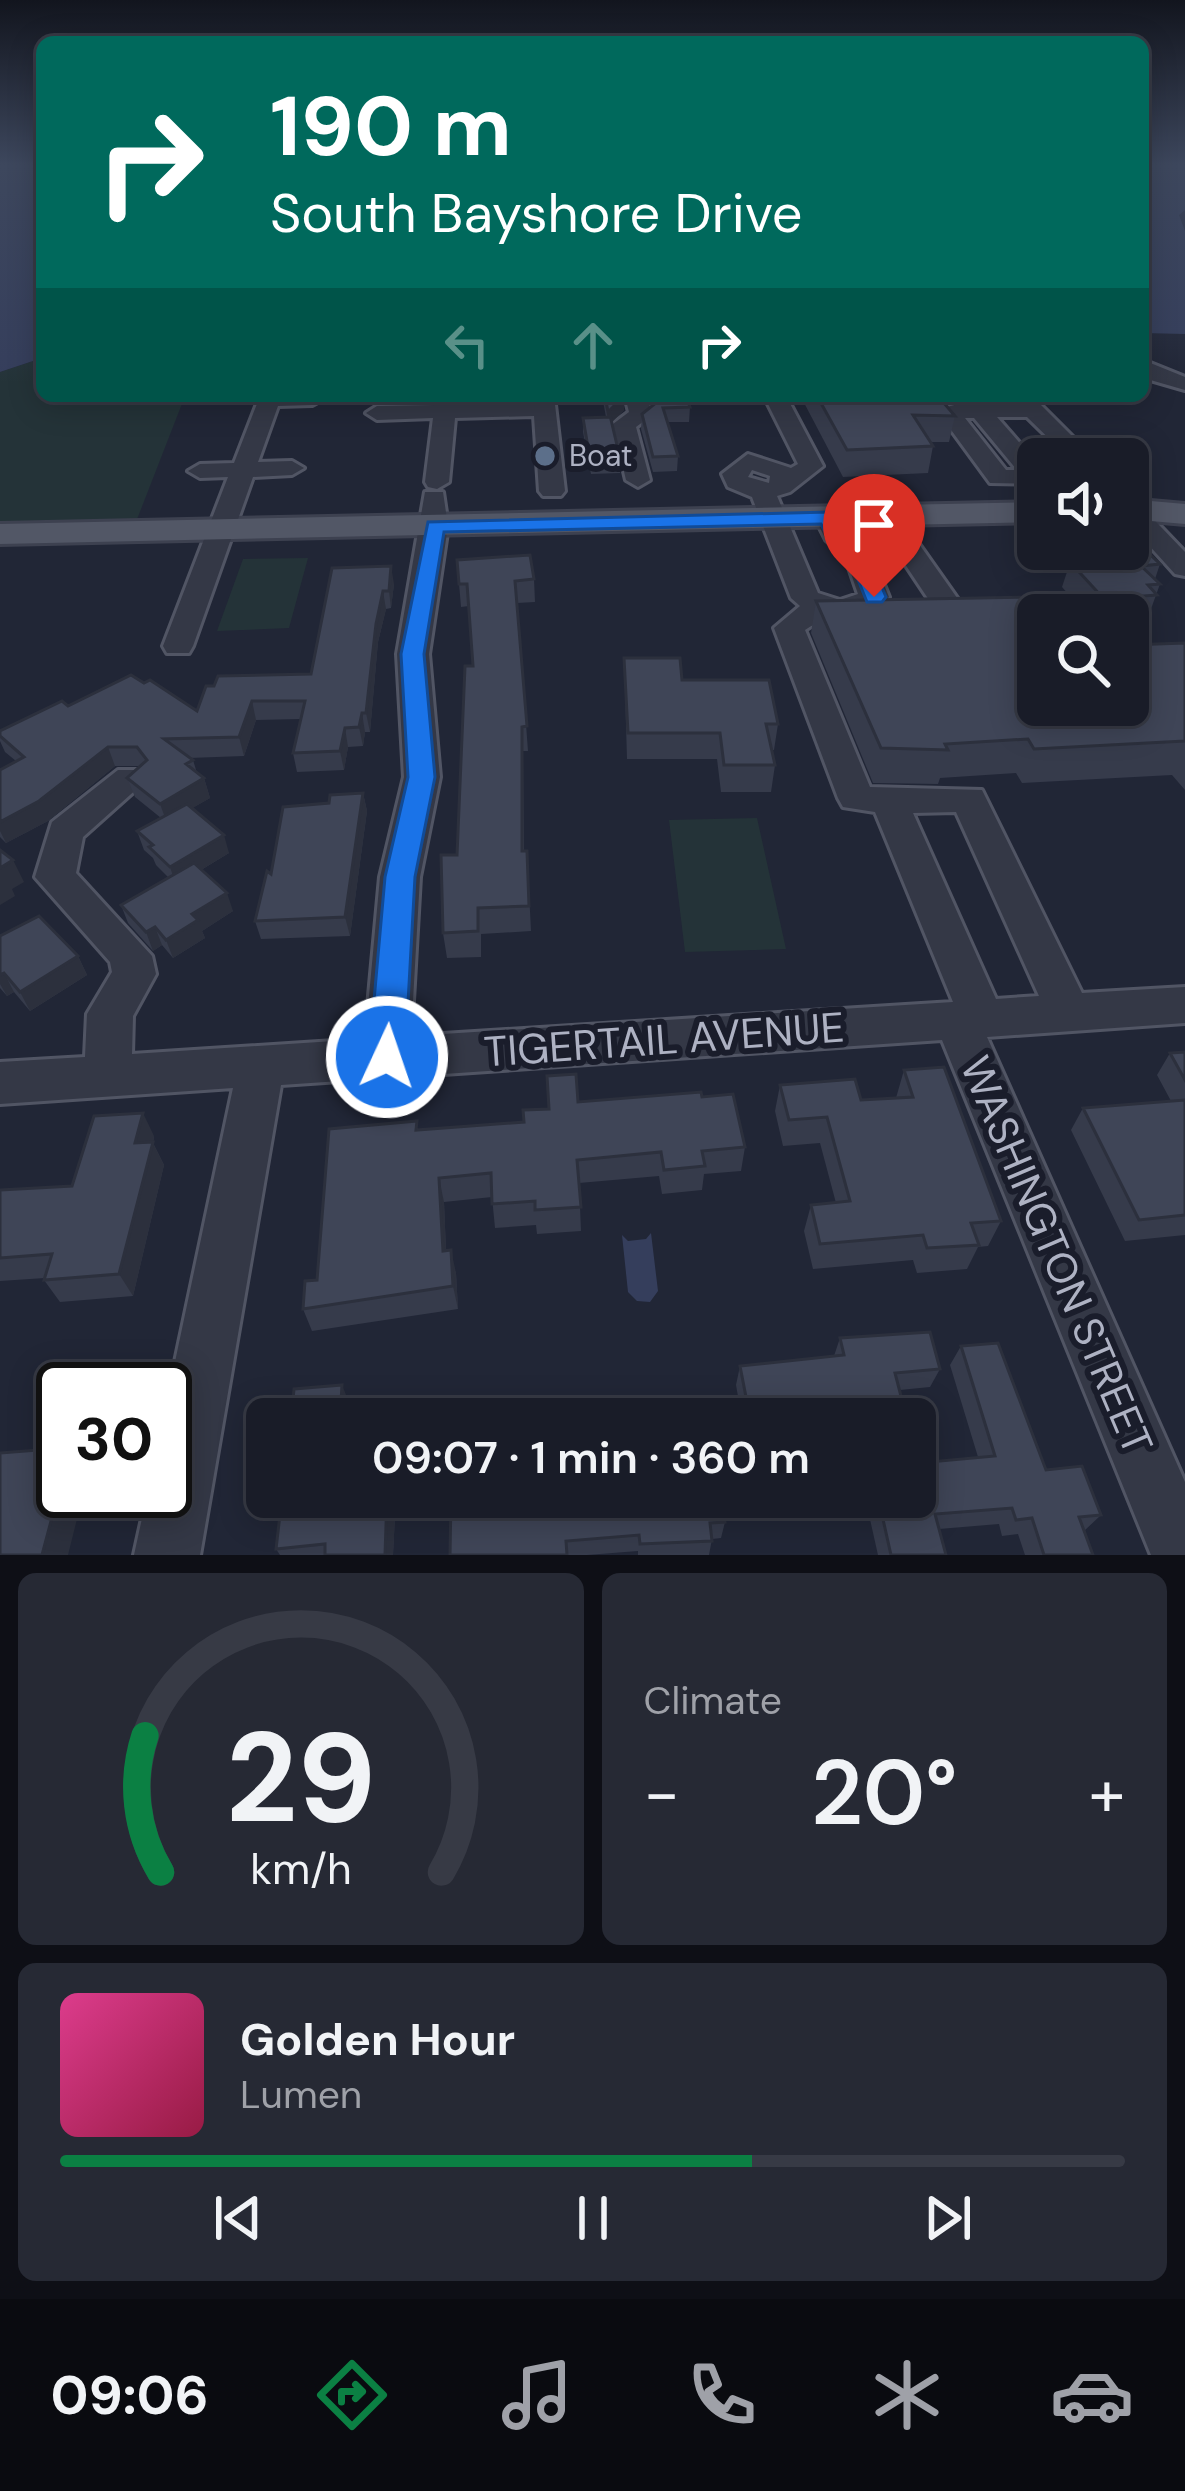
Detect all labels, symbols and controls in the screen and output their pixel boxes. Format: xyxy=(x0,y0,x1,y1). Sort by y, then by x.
text: 190 m xyxy=(270,72,512,181)
icon: right xyxy=(72,84,228,240)
text: South Bayshore Drive xyxy=(270,178,803,249)
icon: left xyxy=(434,312,500,378)
icon: ahead xyxy=(560,312,626,378)
icon: right xyxy=(686,312,752,378)
place label: Boat xyxy=(569,436,633,475)
map controls xyxy=(1017,438,1149,726)
button: sound xyxy=(1017,438,1149,570)
marker: Boat xyxy=(532,443,558,469)
pin xyxy=(823,474,925,597)
icon: arrive xyxy=(841,492,907,558)
button: search xyxy=(1017,594,1149,726)
position arrow xyxy=(324,994,450,1120)
street label: TIGERTAIL AVENUE xyxy=(482,999,846,1080)
street label: WASHINGTON STREET xyxy=(948,1048,1165,1463)
speed limit sign: 30 xyxy=(36,1362,192,1518)
text: 09:07 · 1 min · 360 m xyxy=(372,1428,810,1487)
text: Climate xyxy=(644,1675,782,1726)
text: 29 xyxy=(225,1697,376,1860)
text: 20° xyxy=(811,1735,957,1852)
text: − xyxy=(644,1751,680,1836)
text: + xyxy=(1089,1751,1125,1836)
text: km/h xyxy=(250,1841,351,1897)
text: Golden Hour xyxy=(240,2010,515,2069)
text: Lumen xyxy=(240,2069,362,2120)
icon: previous xyxy=(205,2185,271,2251)
icon: pause xyxy=(560,2185,626,2251)
icon: next xyxy=(915,2185,981,2251)
icon: directions xyxy=(310,2353,394,2437)
icon: music xyxy=(495,2353,579,2437)
icon: phone xyxy=(680,2353,764,2437)
icon: climate xyxy=(865,2353,949,2437)
icon: car xyxy=(1050,2353,1134,2437)
text: 09:06 xyxy=(51,2360,209,2431)

